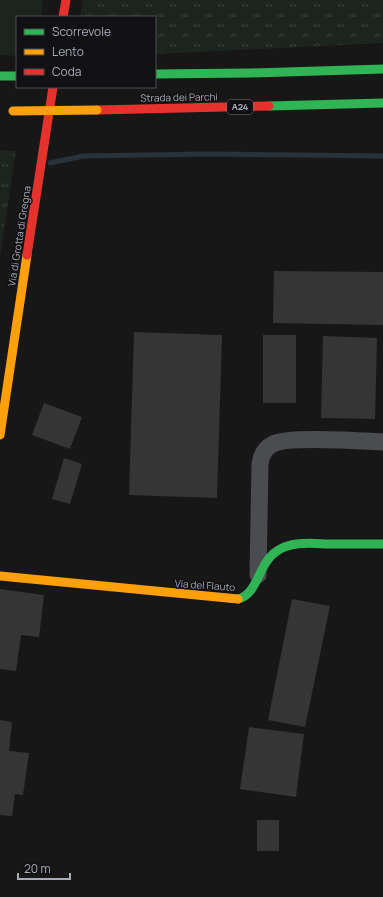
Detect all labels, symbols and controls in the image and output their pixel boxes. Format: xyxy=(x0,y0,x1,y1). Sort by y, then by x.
legend xyxy=(16,16,156,88)
text: Scorrevole xyxy=(52,23,111,40)
text: Lento xyxy=(52,43,84,60)
text: Coda xyxy=(52,63,81,80)
street label: Strada dei Parchi xyxy=(140,89,218,105)
road number: A24 xyxy=(227,100,253,114)
street label: Via di Grotta di Gregna xyxy=(4,185,34,287)
street label: Via del Flauto xyxy=(174,576,236,594)
scale bar xyxy=(18,855,70,881)
text: 20 m xyxy=(24,860,51,877)

